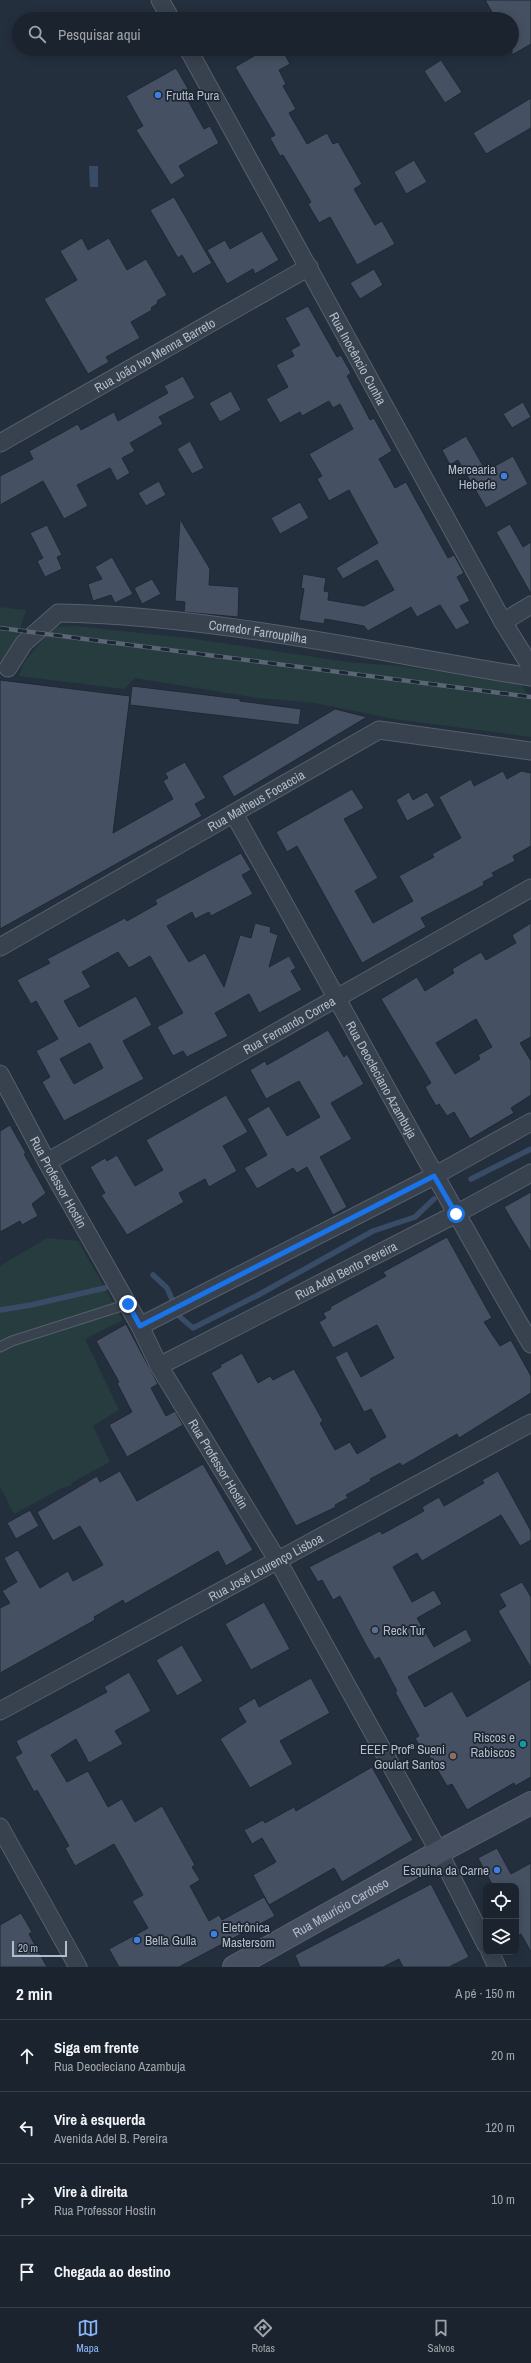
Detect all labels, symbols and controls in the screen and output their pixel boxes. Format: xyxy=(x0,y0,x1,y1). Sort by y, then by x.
search box xyxy=(12,12,519,56)
icon: search xyxy=(26,23,48,45)
text: Pesquisar aqui xyxy=(58,24,141,45)
place label: Frutta Pura xyxy=(166,87,219,104)
marker: Frutta Pura xyxy=(153,90,163,100)
street label: Rua Inocêncio Cunha xyxy=(325,309,390,408)
street label: Rua João Ivo Menna Barreto xyxy=(91,314,218,397)
place label: Mercearia Heberle xyxy=(448,461,496,493)
marker: Mercearia Heberle xyxy=(499,471,509,481)
street label: Corredor Farroupilha xyxy=(208,616,308,648)
street label: Rua Matheus Focaccia xyxy=(205,766,308,835)
street label: Rua Fernando Correa xyxy=(240,993,338,1058)
street label: Rua Deocleciano Azambuja xyxy=(342,1018,421,1142)
street label: Rua Professor Hostin xyxy=(26,1134,91,1231)
route start xyxy=(447,1205,465,1223)
street label: Rua Adel Bento Pereira xyxy=(292,1238,400,1304)
route end xyxy=(119,1295,137,1313)
street label: Rua Professor Hostin xyxy=(184,1416,252,1512)
street label: Rua José Lourenço Lisboa xyxy=(206,1530,326,1605)
place label: Reck Tur xyxy=(383,1622,426,1639)
marker: Reck Tur xyxy=(370,1625,380,1635)
place label: Riscos e Rabiscos xyxy=(471,1729,515,1761)
marker: Riscos e Rabiscos xyxy=(518,1739,528,1749)
place label: EEEF Profª Sueni Goulart Santos xyxy=(360,1741,445,1773)
marker: EEEF Profª Sueni Goulart Santos xyxy=(448,1751,458,1761)
place label: Esquina da Carne xyxy=(403,1862,489,1879)
marker: Esquina da Carne xyxy=(492,1865,502,1875)
street label: Rua Maurício Cardoso xyxy=(290,1874,392,1941)
map controls xyxy=(483,1883,519,1955)
button: locate xyxy=(483,1883,519,1919)
place label: Eletrônica Mastersom xyxy=(222,1919,275,1951)
button: layers xyxy=(483,1919,519,1955)
marker: Eletrônica Mastersom xyxy=(209,1929,219,1939)
place label: Bella Gulla xyxy=(145,1932,197,1949)
marker: Bella Gulla xyxy=(132,1935,142,1945)
scale bar xyxy=(12,1939,67,1958)
text: 20 m xyxy=(18,1941,38,1955)
text: 2 min xyxy=(16,1982,52,2005)
text: A pé · 150 m xyxy=(455,1985,515,2002)
text: Siga em frente xyxy=(54,2037,139,2058)
icon: ahead xyxy=(16,2045,38,2067)
text: 20 m xyxy=(491,2047,515,2064)
text: Rua Deocleciano Azambuja xyxy=(54,2058,186,2075)
text: Vire à esquerda xyxy=(54,2109,145,2130)
icon: left xyxy=(16,2117,38,2139)
text: 120 m xyxy=(485,2119,515,2136)
text: Avenida Adel B. Pereira xyxy=(54,2130,168,2147)
text: Vire à direita xyxy=(54,2181,128,2202)
icon: right xyxy=(16,2189,38,2211)
text: 10 m xyxy=(491,2191,515,2208)
text: Rua Professor Hostin xyxy=(54,2202,156,2219)
icon: arrive xyxy=(16,2261,38,2283)
text: Chegada ao destino xyxy=(54,2261,171,2282)
tab: Mapa xyxy=(76,2317,99,2355)
tab: Rotas xyxy=(251,2317,275,2355)
tab: Salvos xyxy=(428,2317,455,2355)

